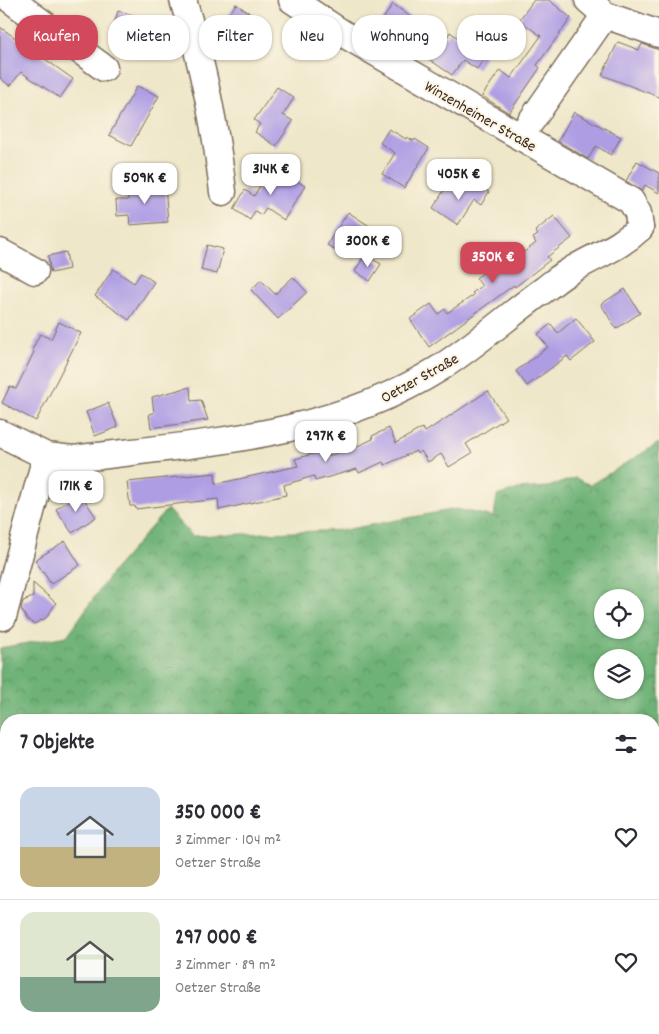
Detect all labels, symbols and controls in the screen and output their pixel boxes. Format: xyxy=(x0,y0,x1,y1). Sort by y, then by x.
chip: Kaufen xyxy=(15,15,98,60)
chip: Mieten xyxy=(108,15,189,60)
chip: Filter xyxy=(199,15,272,60)
chip: Neu xyxy=(282,15,342,60)
chip: Wohnung xyxy=(352,15,447,60)
chip: Haus xyxy=(457,15,526,60)
street label: Winzenheimer Straße xyxy=(419,76,540,159)
pin: 314K € xyxy=(230,154,312,196)
text: 314K € xyxy=(252,158,290,181)
pin: 405K € xyxy=(418,158,500,201)
pin: 509K € xyxy=(104,162,186,205)
text: 405K € xyxy=(438,163,480,186)
text: 509K € xyxy=(123,167,167,190)
pin: 300K € xyxy=(327,226,409,268)
text: 300K € xyxy=(346,230,390,253)
pin: 350K € xyxy=(452,242,534,284)
text: 350K € xyxy=(471,246,515,269)
street label: Oetzer Straße xyxy=(377,348,463,410)
pin: 297K € xyxy=(285,420,367,463)
text: 297K € xyxy=(306,425,346,448)
pin: 171K € xyxy=(35,470,117,513)
text: 171K € xyxy=(59,475,93,498)
map controls xyxy=(594,589,644,699)
button: locate xyxy=(594,589,644,639)
button: layers xyxy=(594,649,644,699)
text: 7 Objekte xyxy=(20,729,94,759)
icon: filters xyxy=(612,730,640,758)
text: 350 000 € xyxy=(175,799,261,829)
icon: home xyxy=(60,807,120,867)
icon: heart xyxy=(612,823,640,851)
text: 3 Zimmer · 104 m² xyxy=(175,829,281,852)
text: Oetzer Straße xyxy=(175,852,261,875)
text: 297 000 € xyxy=(175,924,258,954)
icon: home xyxy=(60,932,120,992)
icon: heart xyxy=(612,948,640,976)
text: 3 Zimmer · 89 m² xyxy=(175,954,276,977)
text: Oetzer Straße xyxy=(175,977,261,1000)

